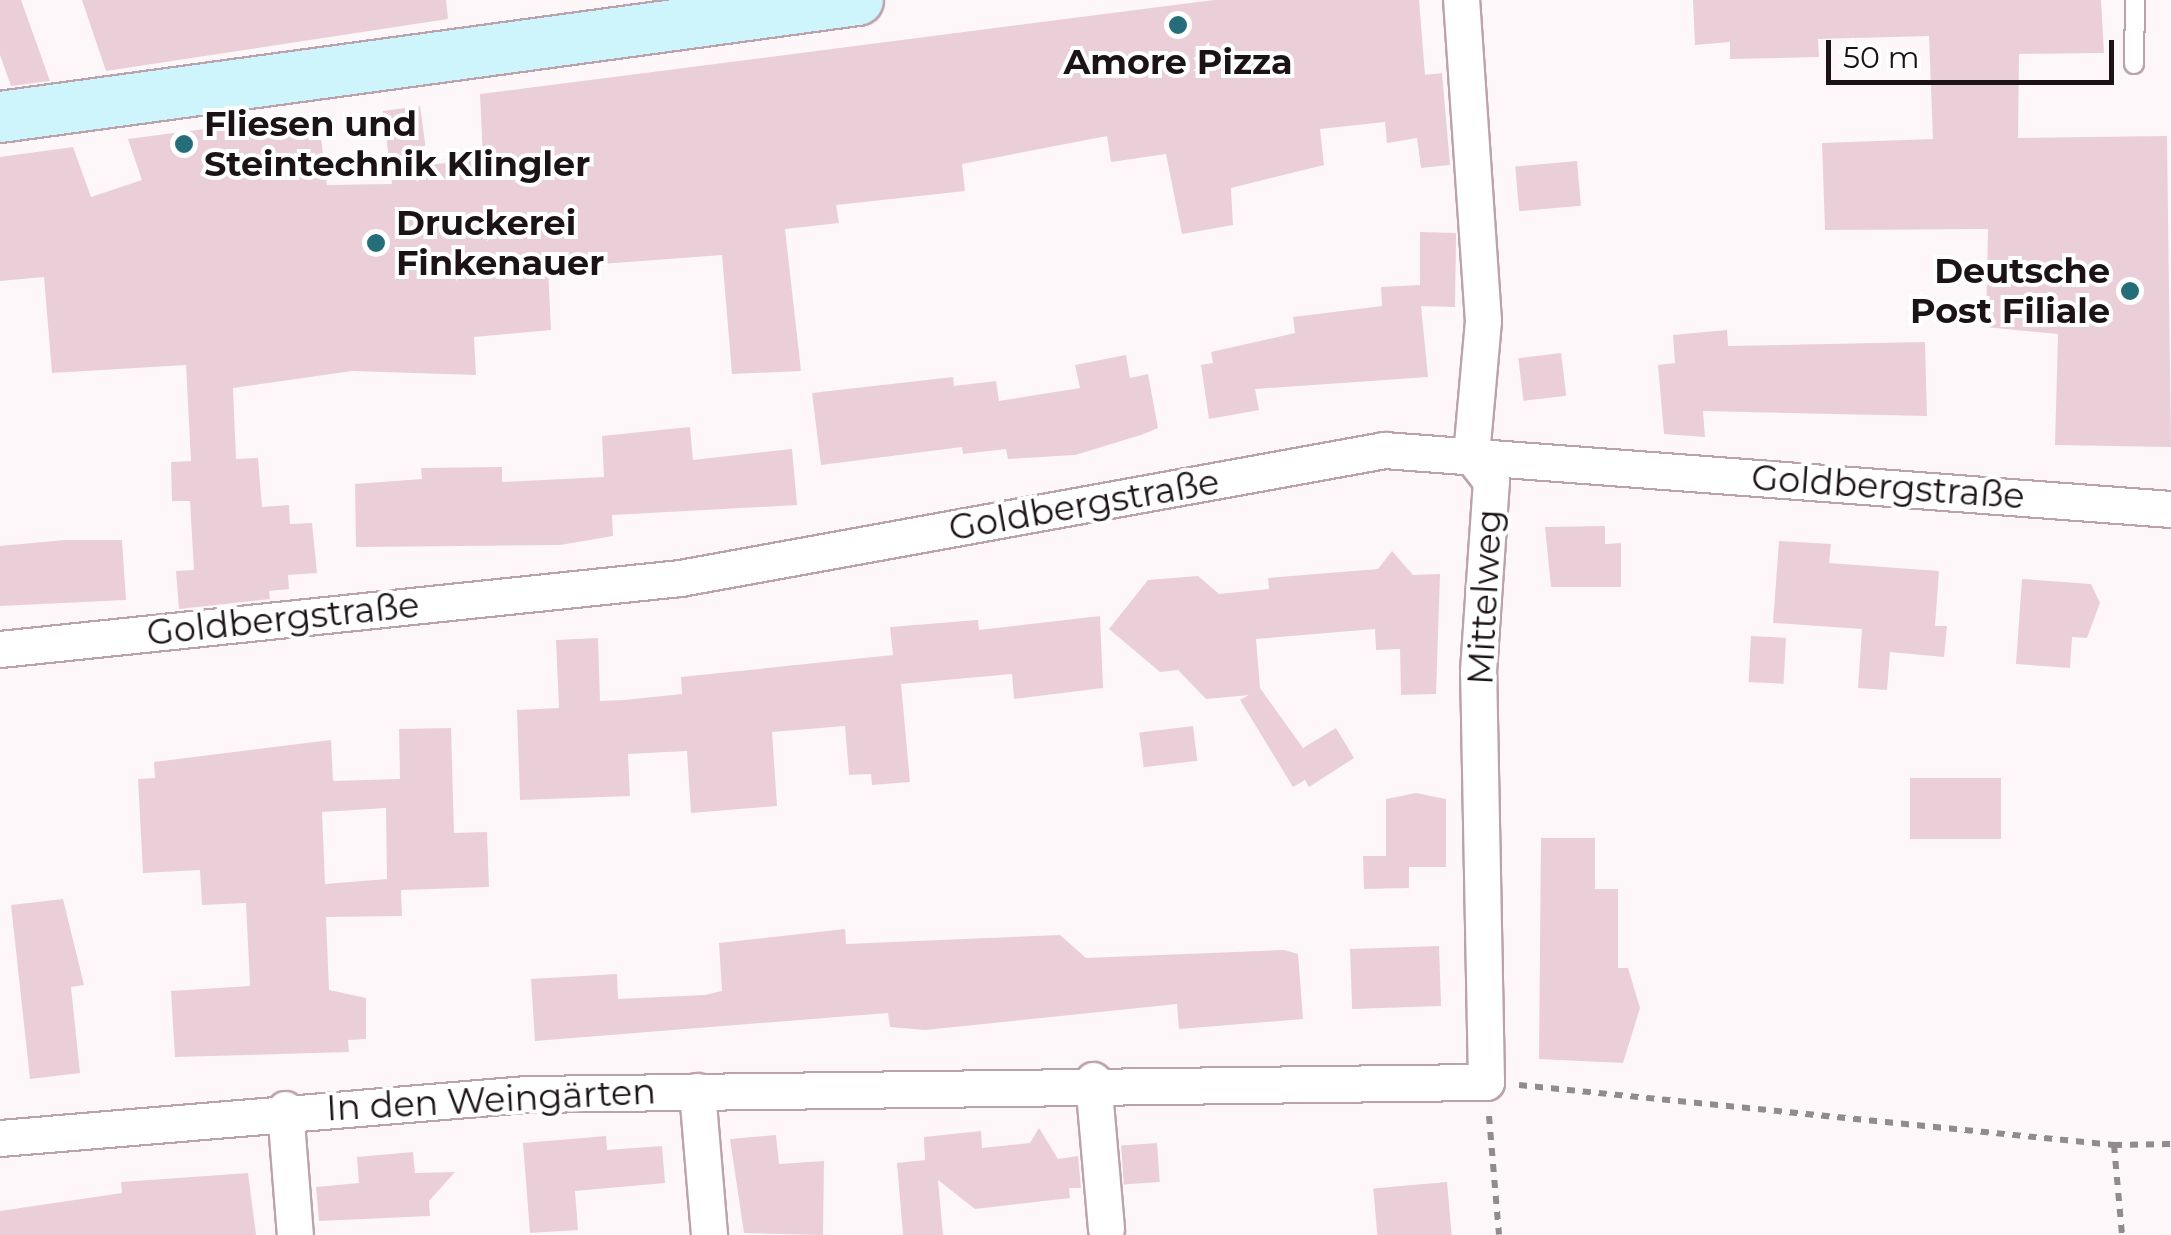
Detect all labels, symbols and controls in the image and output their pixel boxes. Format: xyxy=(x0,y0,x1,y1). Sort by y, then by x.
marker: Amore Pizza xyxy=(1167,14,1189,36)
scale bar xyxy=(1831,20,2118,82)
text: 50 m xyxy=(1843,39,1920,76)
place label: Amore Pizza xyxy=(1063,41,1293,83)
place label: Fliesen und Steintechnik Klingler xyxy=(204,103,590,185)
marker: Fliesen und Steintechnik Klingler xyxy=(173,133,195,155)
place label: Druckerei Finkenauer xyxy=(396,202,604,284)
marker: Druckerei Finkenauer xyxy=(365,232,387,254)
place label: Deutsche Post Filiale xyxy=(1910,250,2110,332)
marker: Deutsche Post Filiale xyxy=(2119,280,2141,302)
street label: Goldbergstraße xyxy=(1750,457,2026,517)
street label: Goldbergstraße xyxy=(946,461,1222,549)
street label: Mittelweg xyxy=(1459,508,1511,686)
street label: Goldbergstraße xyxy=(145,584,421,654)
street label: In den Weingärten xyxy=(325,1070,657,1130)

